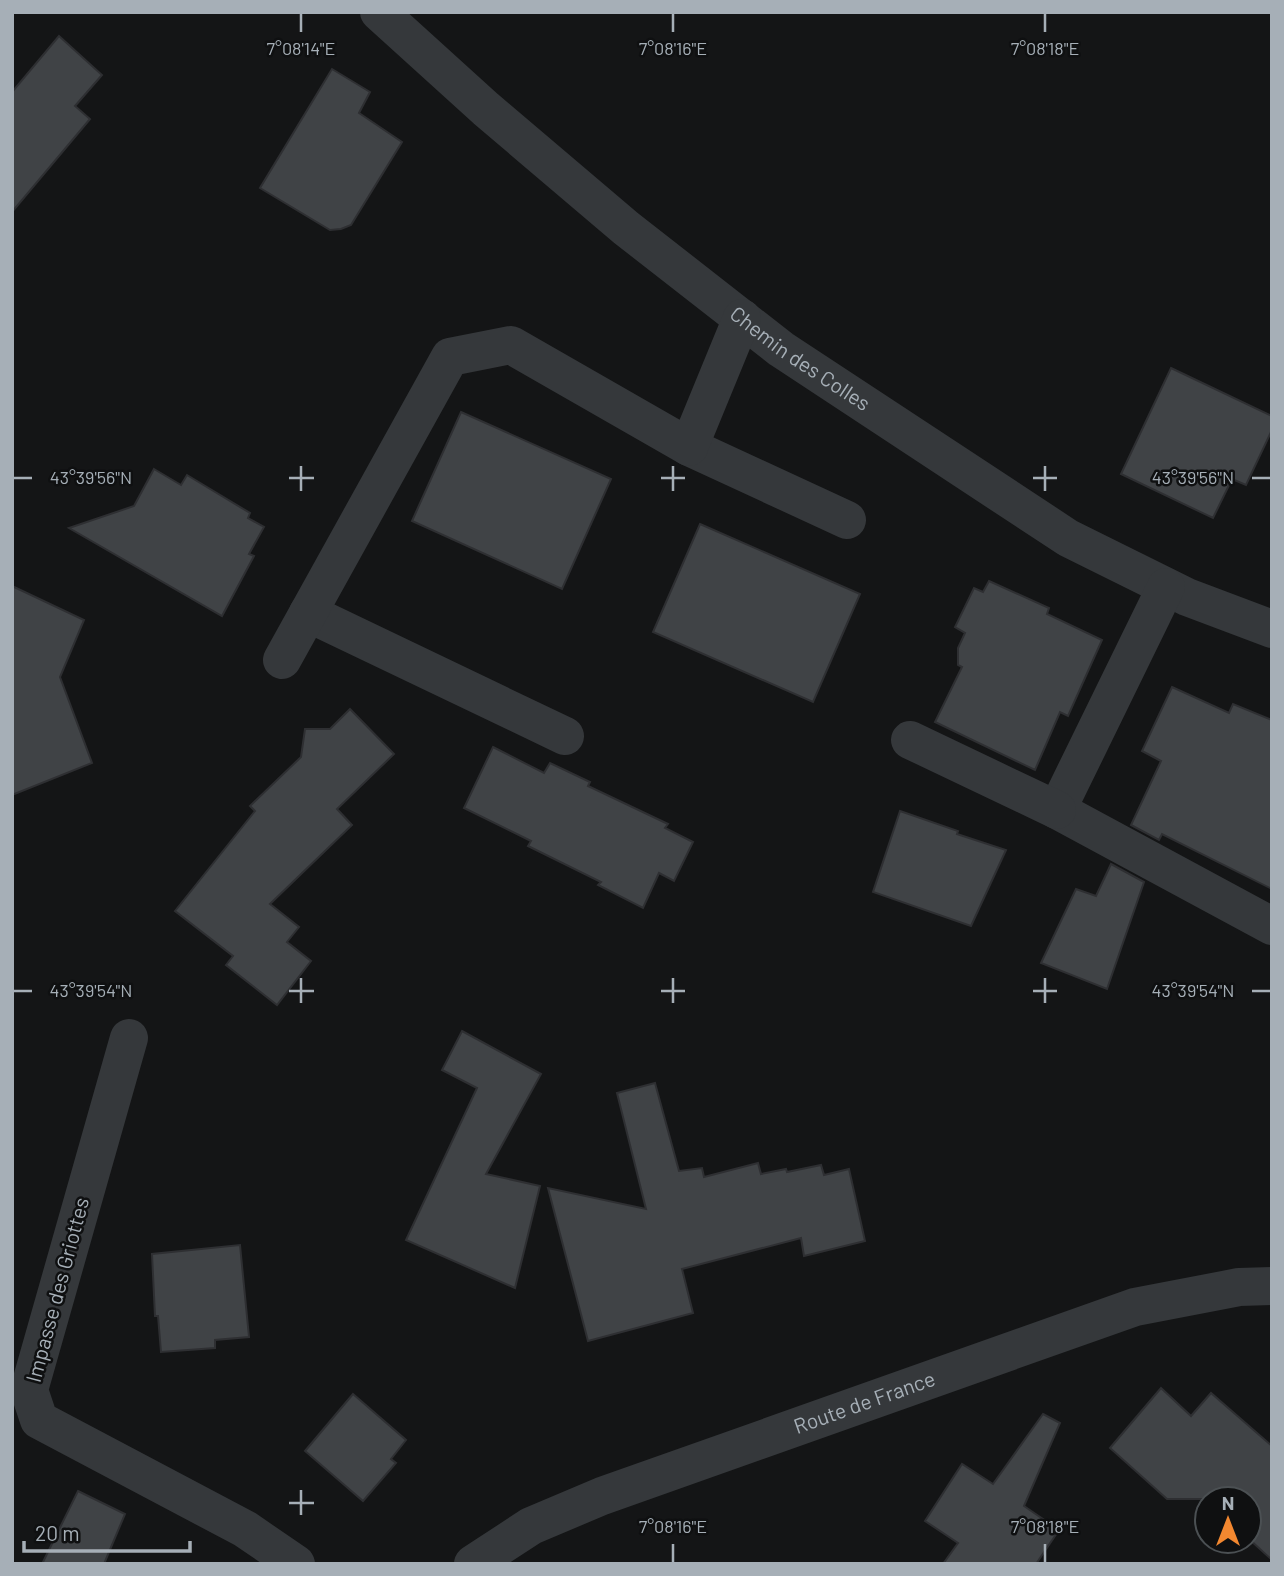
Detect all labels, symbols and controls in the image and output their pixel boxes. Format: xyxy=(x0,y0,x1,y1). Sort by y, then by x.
text: 7°08'14"E xyxy=(267,37,335,59)
text: 7°08'16"E xyxy=(639,37,707,59)
text: 7°08'18"E xyxy=(1011,37,1079,59)
street label: Chemin des Colles xyxy=(726,300,875,415)
text: 43°39'56"N xyxy=(50,466,132,488)
text: 43°39'56"N xyxy=(1152,466,1234,488)
text: 43°39'54"N xyxy=(50,979,132,1001)
text: 43°39'54"N xyxy=(1152,979,1234,1001)
street label: Impasse des Griottes xyxy=(20,1194,93,1385)
street label: Route de France xyxy=(790,1365,938,1438)
north arrow xyxy=(1193,1485,1263,1555)
text: N xyxy=(1222,1491,1234,1514)
scale bar xyxy=(24,1510,191,1554)
text: 7°08'16"E xyxy=(639,1515,707,1537)
text: 7°08'18"E xyxy=(1011,1515,1079,1537)
text: 20 m xyxy=(35,1520,80,1545)

